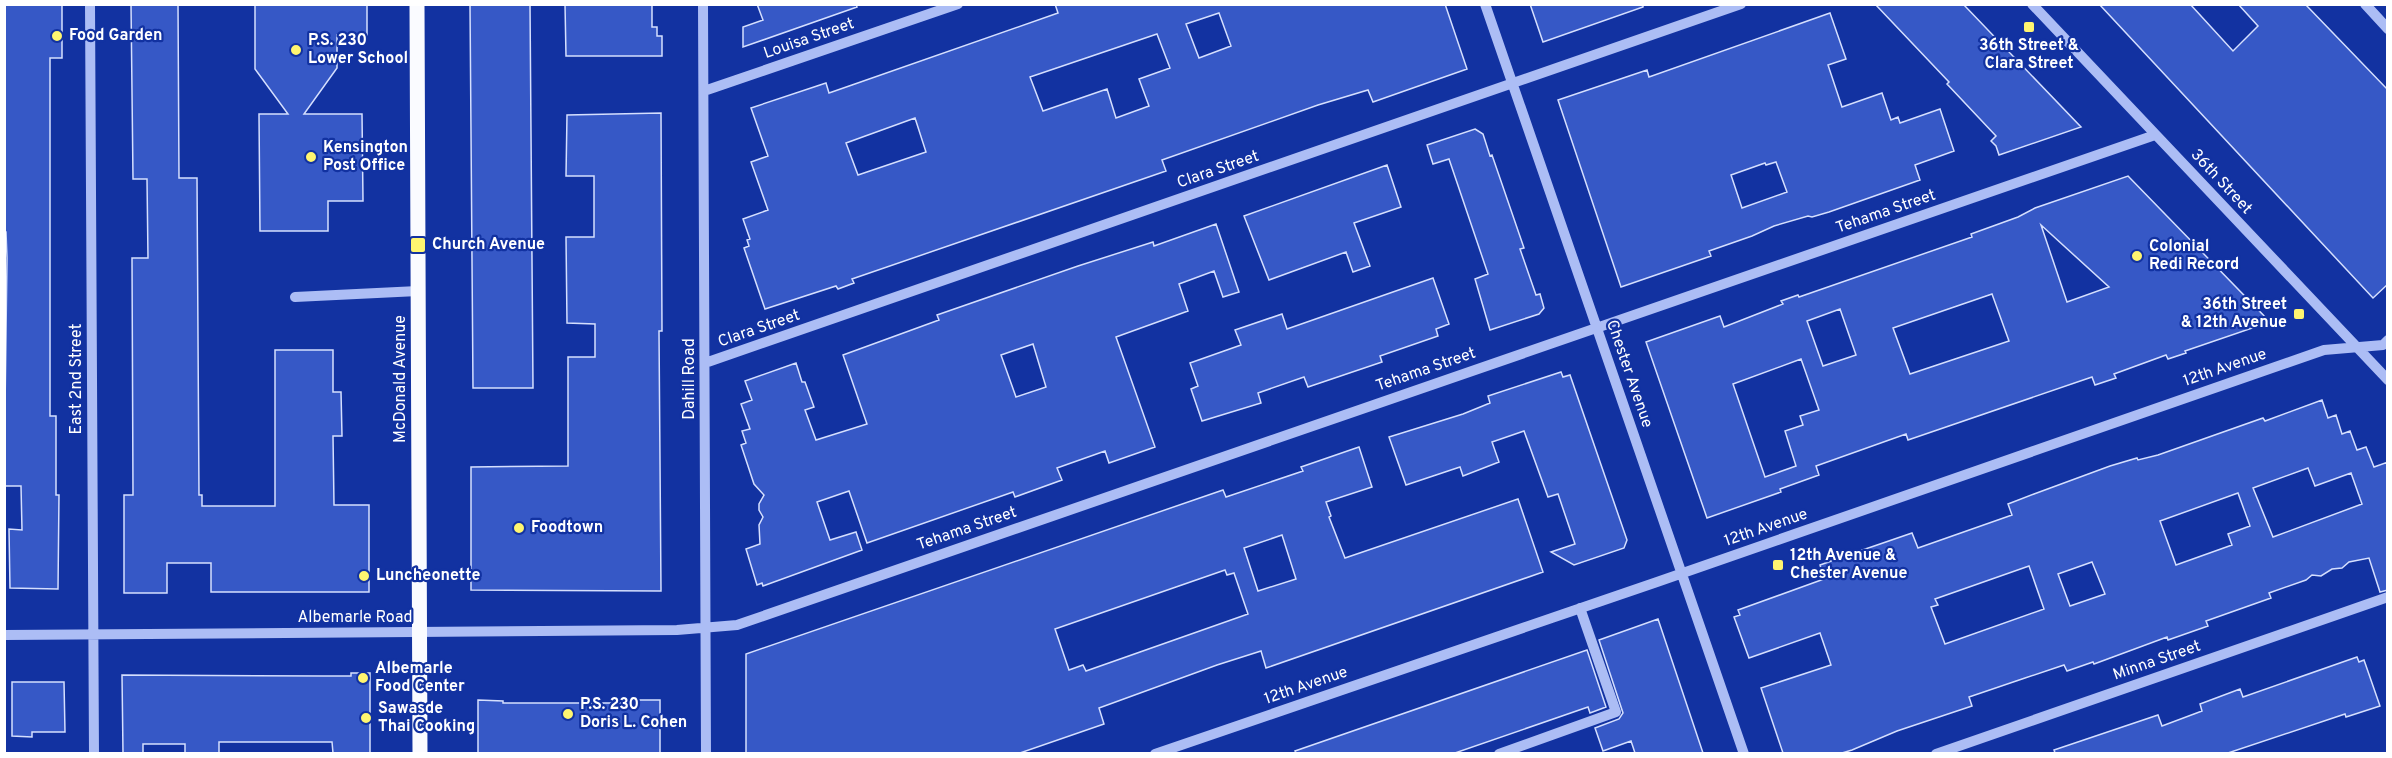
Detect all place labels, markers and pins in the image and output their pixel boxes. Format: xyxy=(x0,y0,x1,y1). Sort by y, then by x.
marker: 36th Street & Clara Street xyxy=(2022,20,2036,34)
place label: Food Garden xyxy=(69,26,162,46)
marker: Food Garden xyxy=(50,29,64,43)
place label: P.S. 230 Lower School xyxy=(308,31,408,69)
place label: 36th Street & Clara Street xyxy=(1979,36,2079,74)
marker: P.S. 230 Lower School xyxy=(289,43,303,57)
place label: Kensington Post Office xyxy=(323,138,408,176)
marker: Kensington Post Office xyxy=(304,150,318,164)
place label: Church Avenue xyxy=(432,235,545,255)
marker: Church Avenue xyxy=(409,236,427,254)
place label: Colonial Redi Record xyxy=(2149,237,2239,275)
marker: Colonial Redi Record xyxy=(2130,249,2144,263)
place label: 36th Street & 12th Avenue xyxy=(2181,295,2287,333)
marker: 36th Street & 12th Avenue xyxy=(2292,307,2306,321)
place label: Foodtown xyxy=(531,518,603,538)
marker: Foodtown xyxy=(512,521,526,535)
place label: 12th Avenue & Chester Avenue xyxy=(1790,546,1907,584)
marker: 12th Avenue & Chester Avenue xyxy=(1771,558,1785,572)
place label: Luncheonette xyxy=(376,566,480,586)
marker: Luncheonette xyxy=(357,569,371,583)
place label: Albemarle Food Center xyxy=(375,659,465,697)
marker: Albemarle Food Center xyxy=(356,671,370,685)
place label: P.S. 230 Doris L. Cohen xyxy=(580,695,687,733)
place label: Sawasde Thai Cooking xyxy=(378,699,475,737)
marker: P.S. 230 Doris L. Cohen xyxy=(561,707,575,721)
marker: Sawasde Thai Cooking xyxy=(359,711,373,725)

